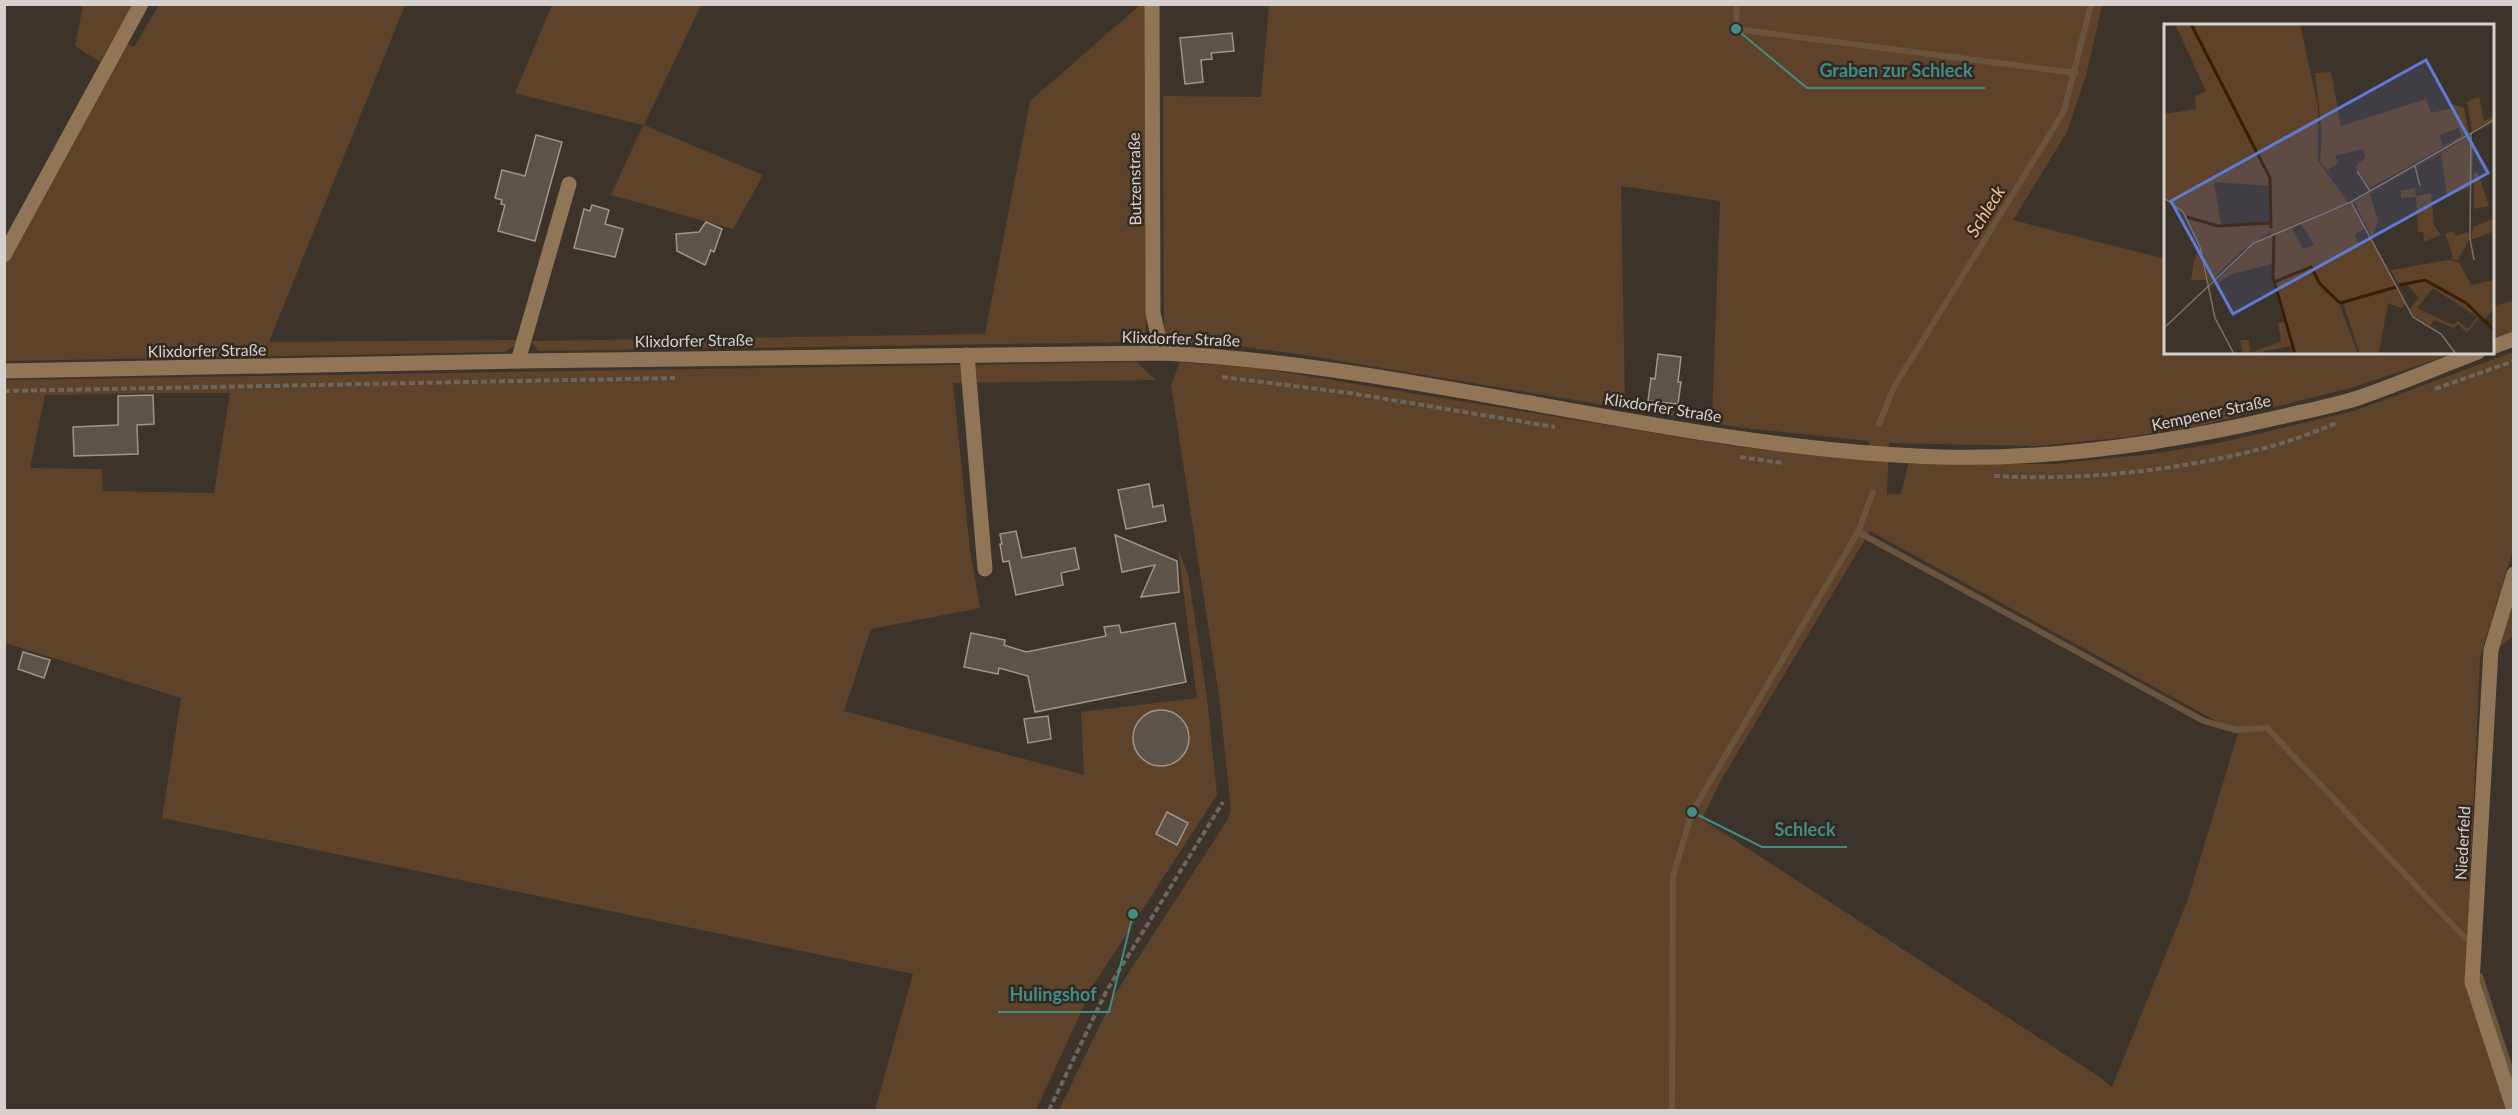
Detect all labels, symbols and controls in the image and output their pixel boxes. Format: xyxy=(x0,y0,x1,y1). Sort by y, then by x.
inset map xyxy=(2164,24,2494,354)
callout: Graben zur Schleck xyxy=(1807,52,1985,88)
text: Graben zur Schleck xyxy=(1819,59,1973,81)
street label: Butzenstraße xyxy=(1124,132,1144,226)
water label: Schleck xyxy=(1961,181,2009,241)
street label: Klixdorfer Straße xyxy=(1121,326,1241,350)
street label: Klixdorfer Straße xyxy=(635,329,753,351)
street label: Klixdorfer Straße xyxy=(148,339,266,361)
street label: Klixdorfer Straße xyxy=(1603,388,1723,426)
street label: Kempener Straße xyxy=(2150,390,2272,434)
street label: Niederfeld xyxy=(2451,805,2473,881)
callout: Schleck xyxy=(1762,811,1847,847)
text: Schleck xyxy=(1774,818,1836,840)
callout: Hulingshof xyxy=(998,976,1109,1012)
text: Hulingshof xyxy=(1009,983,1097,1005)

